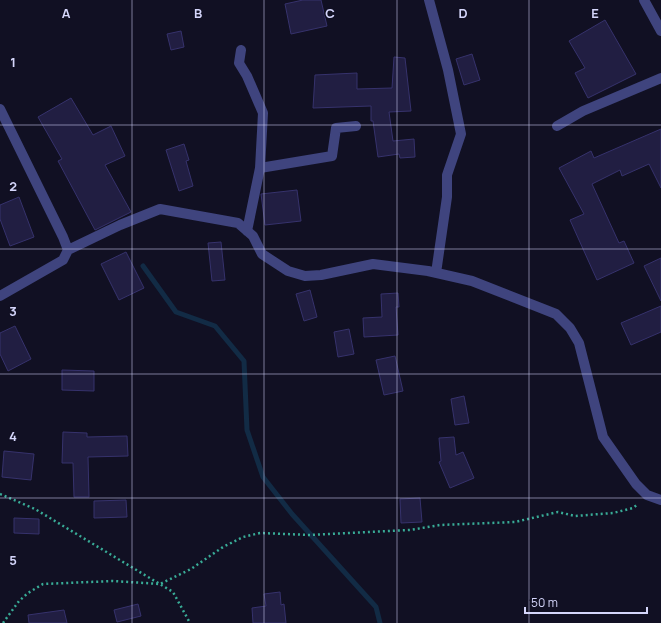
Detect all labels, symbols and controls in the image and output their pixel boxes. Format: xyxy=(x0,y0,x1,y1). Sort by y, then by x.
text: A xyxy=(62,4,71,22)
text: B xyxy=(194,4,202,22)
text: C xyxy=(325,4,335,22)
text: D xyxy=(458,4,468,22)
text: E xyxy=(591,4,599,22)
text: 1 xyxy=(10,53,16,71)
text: 2 xyxy=(9,177,17,195)
text: 3 xyxy=(9,302,17,320)
text: 4 xyxy=(9,427,17,445)
text: 5 xyxy=(9,551,17,569)
scale bar xyxy=(525,589,647,615)
text: 50 m xyxy=(531,594,558,611)

